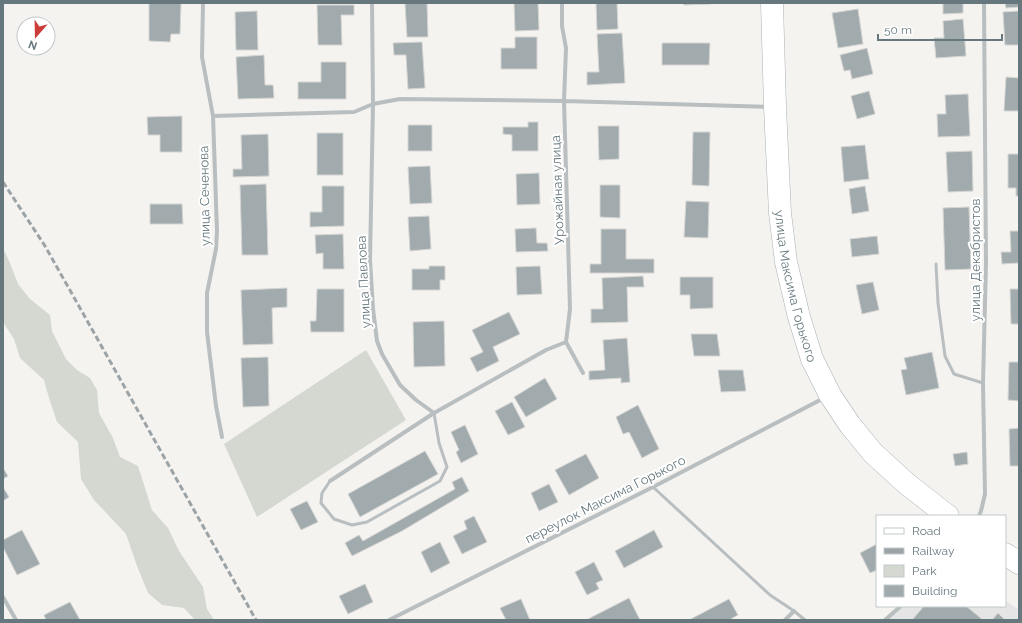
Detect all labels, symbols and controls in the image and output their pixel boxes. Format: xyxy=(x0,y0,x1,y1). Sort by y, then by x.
north arrow xyxy=(16,16,56,56)
scale bar xyxy=(878,16,1002,42)
text: 50 m xyxy=(884,23,912,37)
text: N xyxy=(27,37,39,52)
street label: Урожайная улица xyxy=(548,135,567,245)
street label: улица Сеченова xyxy=(196,146,213,246)
street label: улица Декабристов xyxy=(968,198,983,321)
street label: улица Максима Горького xyxy=(772,209,820,364)
street label: улица Павлова xyxy=(354,235,373,329)
street label: переулок Максима Горького xyxy=(523,452,688,547)
legend xyxy=(876,515,1006,607)
text: Road xyxy=(912,524,941,538)
text: Railway xyxy=(912,544,955,558)
text: Park xyxy=(912,564,937,578)
text: Building xyxy=(912,584,958,598)

